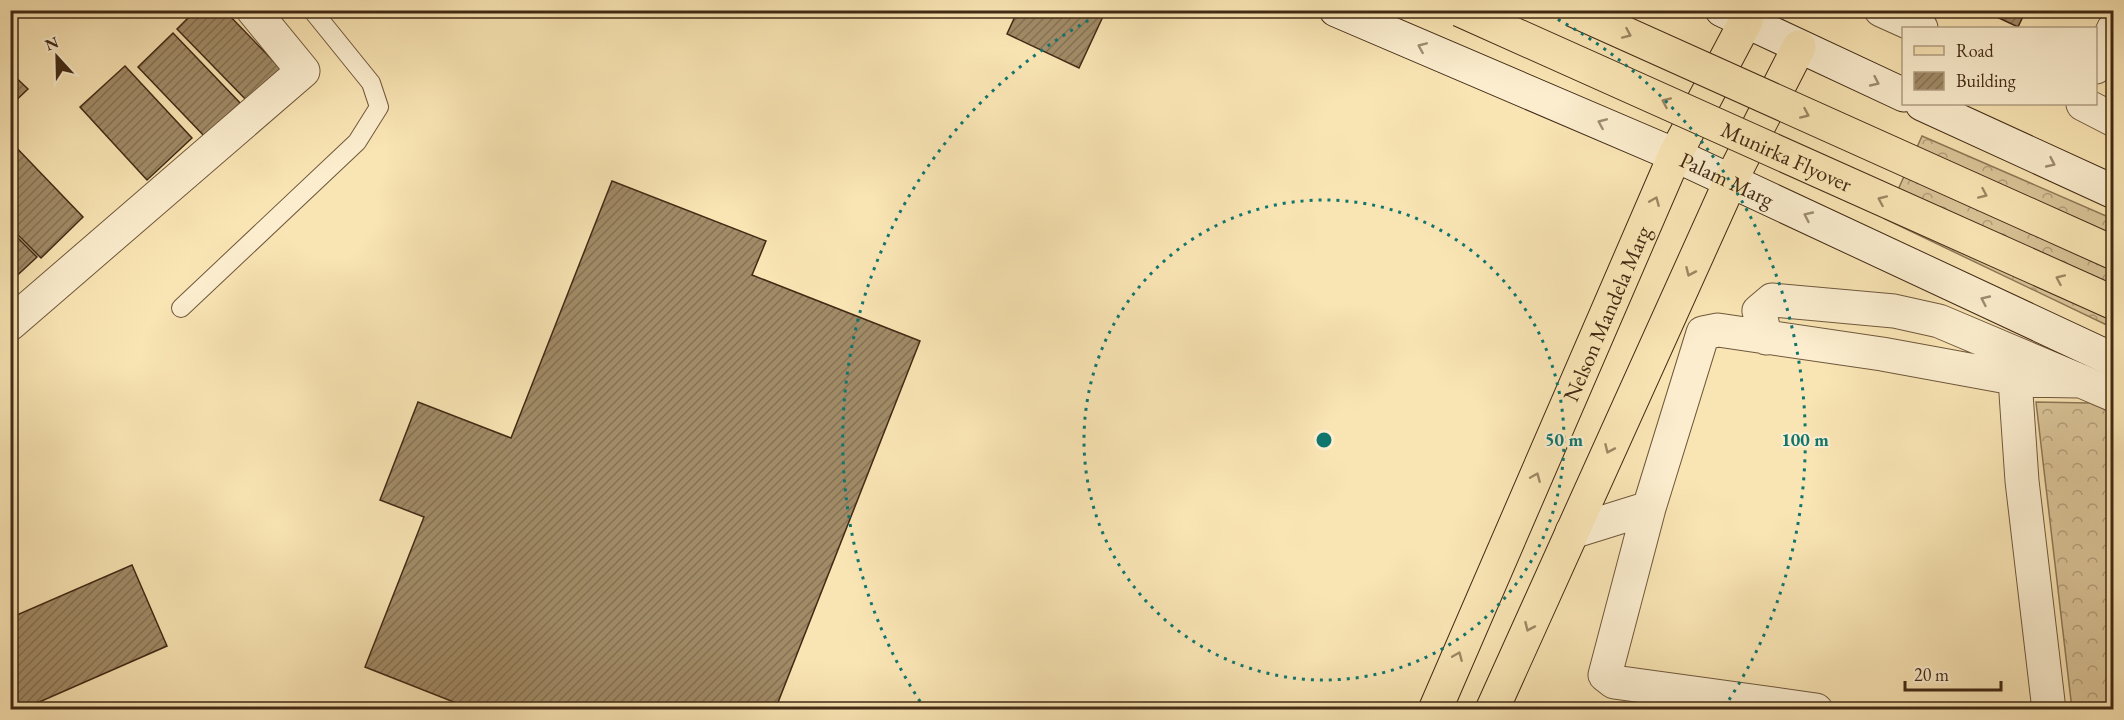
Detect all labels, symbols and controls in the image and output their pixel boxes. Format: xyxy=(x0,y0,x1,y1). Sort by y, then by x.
north arrow xyxy=(27,27,87,87)
one-way arrow xyxy=(1620,27,1631,39)
legend xyxy=(1902,27,2097,105)
text: N xyxy=(42,31,62,56)
text: Road xyxy=(1956,39,1995,62)
one-way arrow xyxy=(1418,42,1429,54)
text: Building xyxy=(1956,69,2016,92)
one-way arrow xyxy=(1869,75,1880,87)
one-way arrow xyxy=(1661,98,1672,110)
one-way arrow xyxy=(1798,107,1809,119)
street label: Munirka Flyover xyxy=(1716,115,1857,199)
one-way arrow xyxy=(1597,119,1608,131)
street label: Palam Marg xyxy=(1675,145,1779,214)
one-way arrow xyxy=(2045,156,2056,168)
one-way arrow xyxy=(1976,187,1987,199)
one-way arrow xyxy=(1878,195,1889,207)
one-way arrow xyxy=(1647,197,1659,208)
one-way arrow xyxy=(1804,212,1815,224)
street label: Nelson Mandela Marg xyxy=(1556,221,1658,406)
one-way arrow xyxy=(1685,265,1697,276)
one-way arrow xyxy=(2056,275,2067,287)
one-way arrow xyxy=(1980,295,1991,307)
text: 50 m xyxy=(1545,428,1583,451)
text: 100 m xyxy=(1781,428,1829,451)
centre of rings xyxy=(1314,430,1334,450)
one-way arrow xyxy=(1605,443,1617,454)
one-way arrow xyxy=(1528,472,1540,483)
one-way arrow xyxy=(1524,621,1536,632)
one-way arrow xyxy=(1451,651,1463,662)
scale bar xyxy=(1905,654,2001,692)
text: 20 m xyxy=(1914,663,1949,686)

